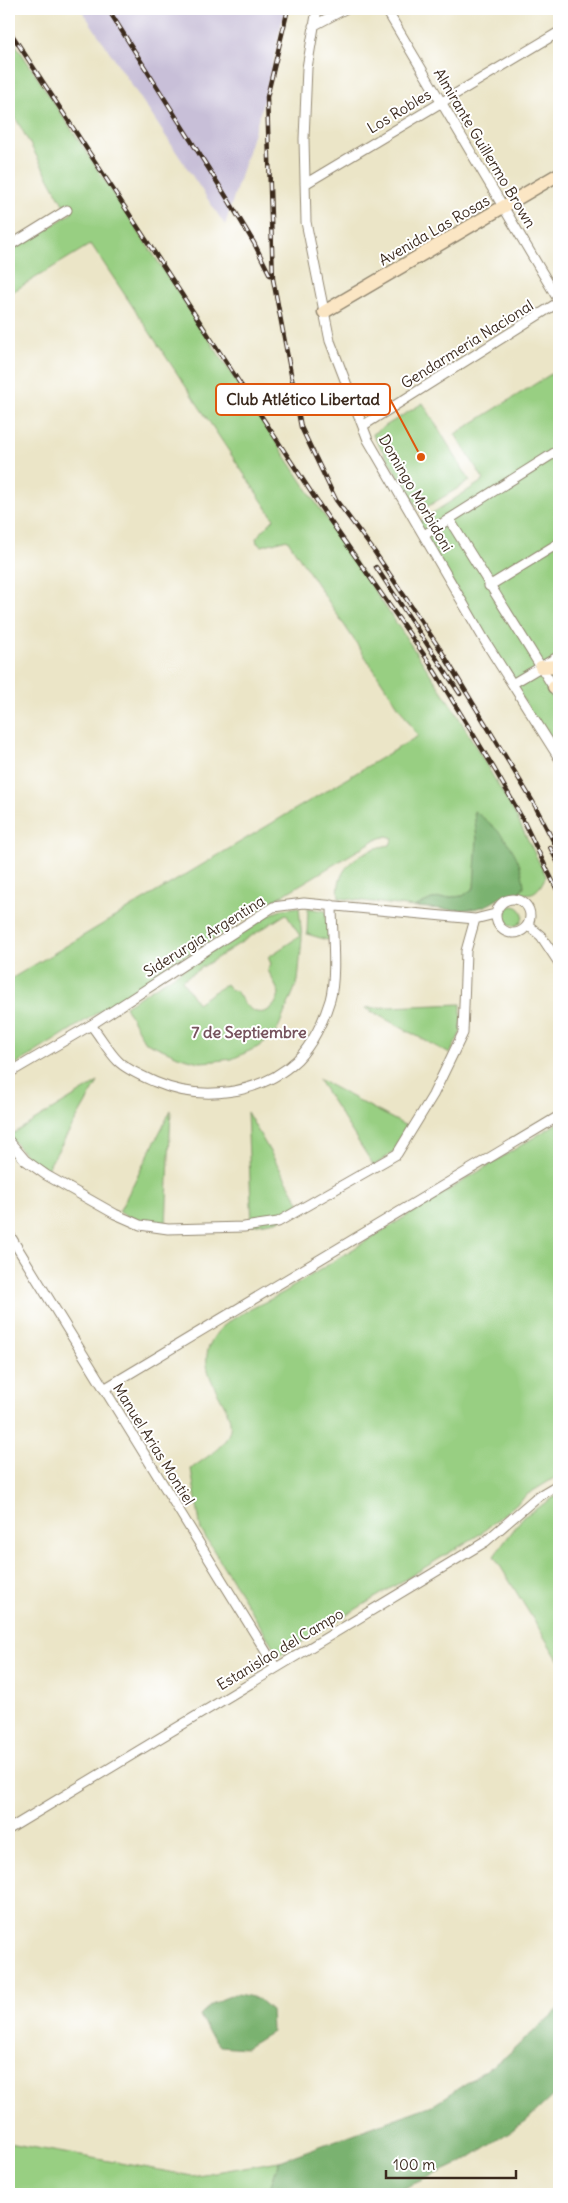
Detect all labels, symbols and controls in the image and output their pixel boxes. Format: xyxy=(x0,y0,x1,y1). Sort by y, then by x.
street label: Almirante Guillermo Brown xyxy=(430,65,540,232)
street label: Los Robles xyxy=(364,84,435,137)
street label: Avenida Las Rosas xyxy=(375,190,493,269)
street label: Gendarmería Nacional xyxy=(397,295,537,393)
callout: Club Atlético Libertad xyxy=(216,384,390,415)
text: Club Atlético Libertad xyxy=(226,389,380,409)
street label: Domingo Morbidoni xyxy=(375,431,457,555)
street label: Siderurgia Argentina xyxy=(140,891,269,981)
district label: 7 de Septiembre xyxy=(191,1022,307,1043)
street label: Manuel Arias Montiel xyxy=(109,1380,199,1508)
street label: Estanislao del Campo xyxy=(213,1604,347,1694)
scale bar xyxy=(386,2148,516,2180)
text: 100 m xyxy=(393,2155,435,2174)

